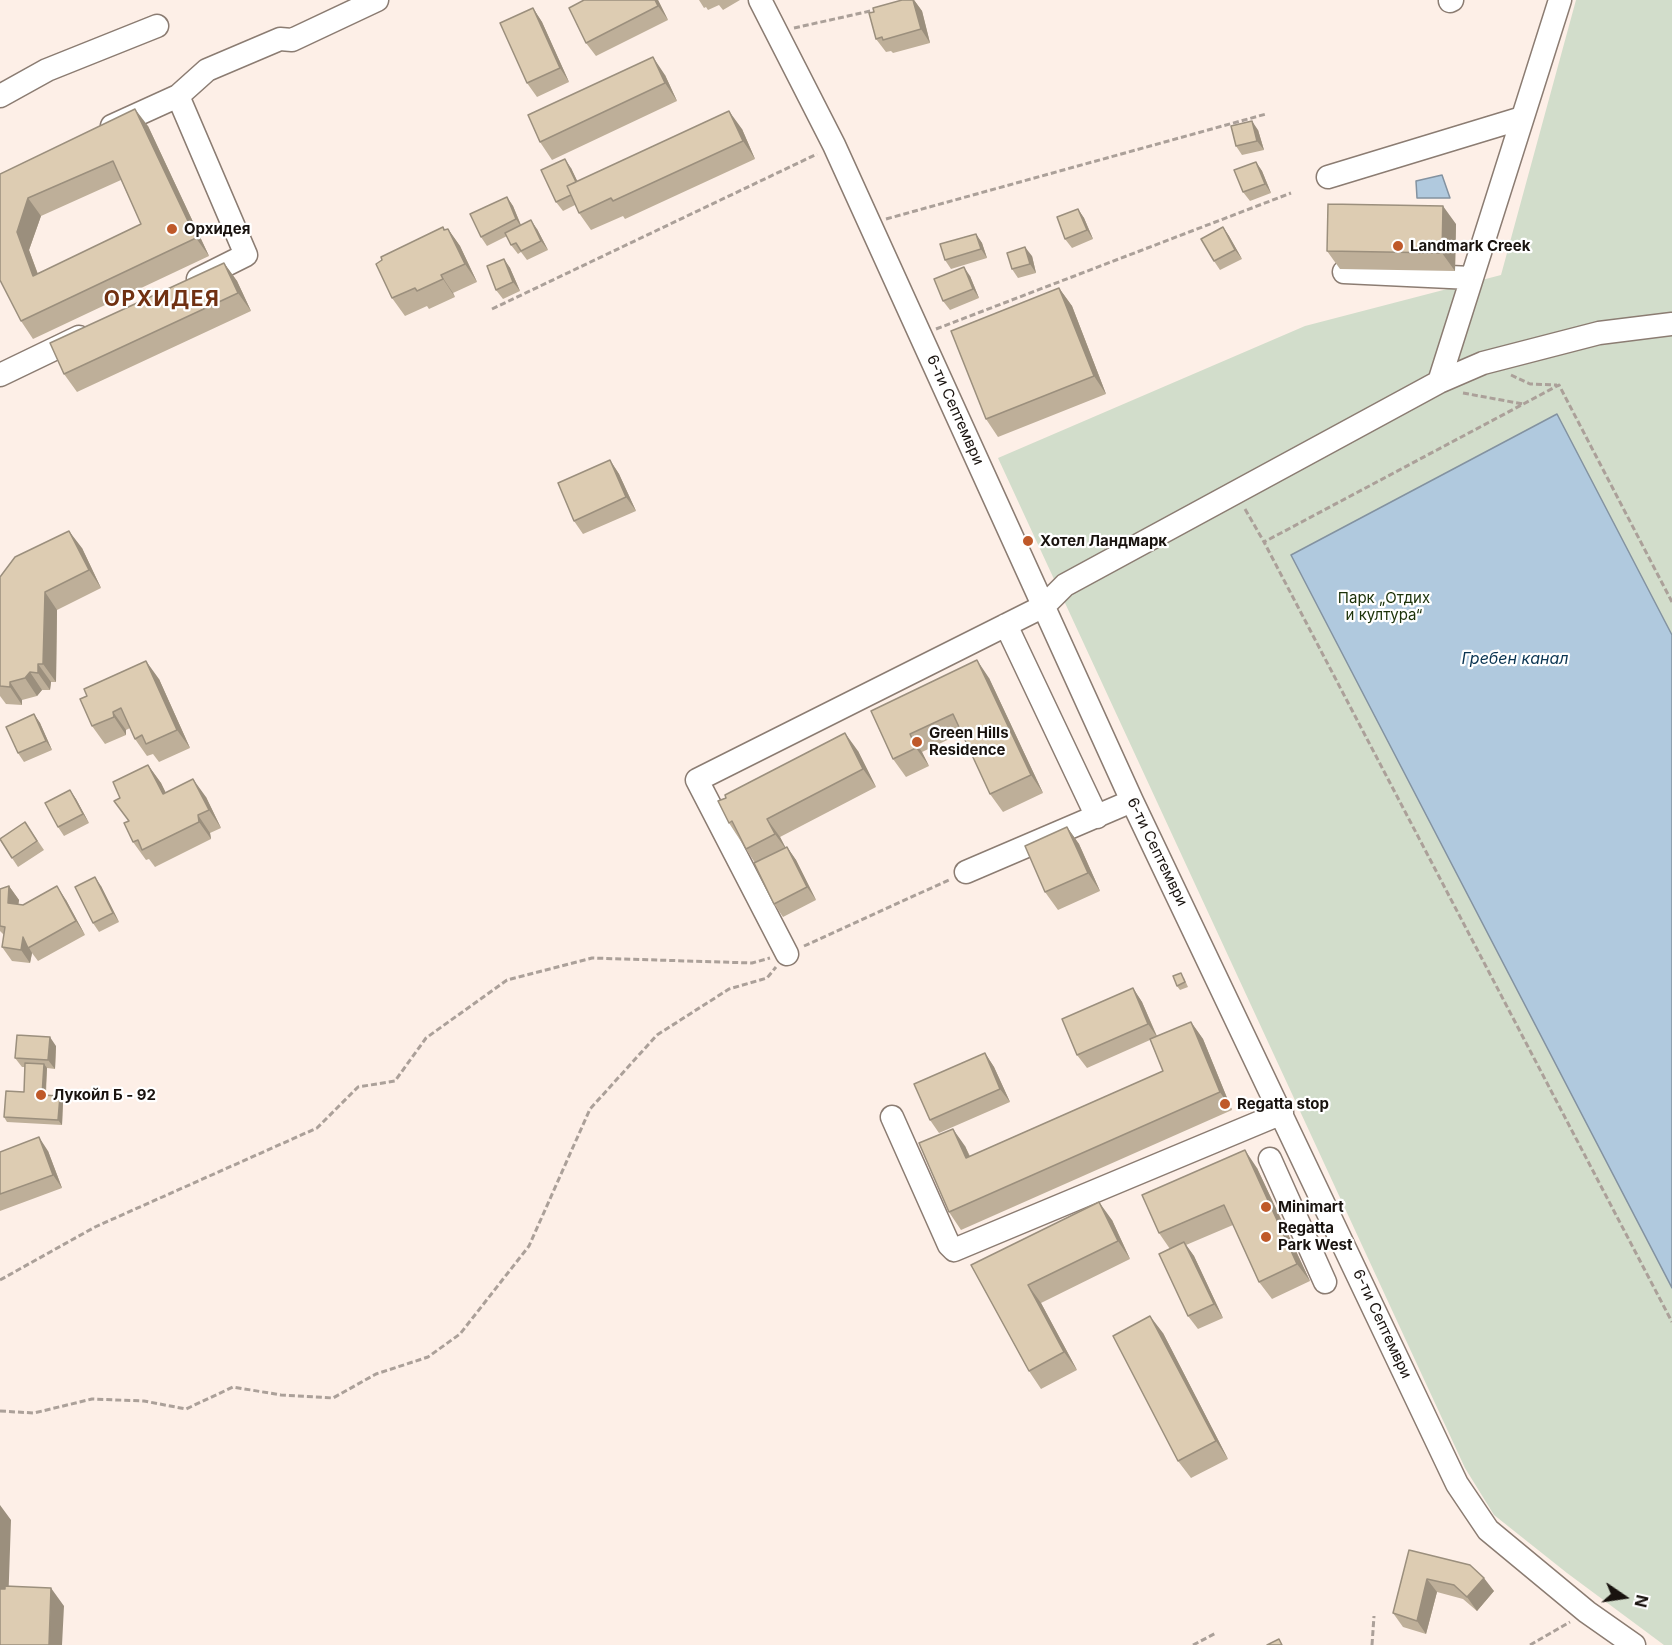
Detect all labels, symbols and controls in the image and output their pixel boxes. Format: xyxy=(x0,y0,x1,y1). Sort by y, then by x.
place label: Орхидея xyxy=(184,220,250,238)
marker: Орхидея xyxy=(165,222,179,236)
place label: Landmark Creek xyxy=(1410,237,1530,255)
marker: Landmark Creek xyxy=(1391,239,1405,253)
district label: ОРХИДЕЯ xyxy=(104,287,220,313)
street label: 6-ти Септември xyxy=(923,352,987,468)
place label: Хотел Ландмарк xyxy=(1040,532,1167,550)
marker: Хотел Ландмарк xyxy=(1021,534,1035,548)
park label: Парк „Отдих и култура“ xyxy=(1338,589,1430,624)
water label: Гребен канал xyxy=(1461,649,1569,669)
place label: Green Hills Residence xyxy=(929,724,1009,759)
marker: Green Hills Residence xyxy=(910,735,924,749)
street label: 6-ти Септември xyxy=(1123,795,1191,909)
place label: Лукойл Б - 92 xyxy=(53,1086,156,1104)
marker: Лукойл Б - 92 xyxy=(34,1088,48,1102)
place label: Regatta stop xyxy=(1237,1095,1329,1113)
marker: Regatta stop xyxy=(1218,1097,1232,1111)
place label: Minimart xyxy=(1278,1198,1344,1216)
marker: Minimart xyxy=(1259,1200,1273,1214)
place label: Regatta Park West xyxy=(1278,1219,1352,1254)
marker: Regatta Park West xyxy=(1259,1230,1273,1244)
street label: 6-ти Септември xyxy=(1349,1266,1415,1382)
north arrow xyxy=(1594,1567,1654,1627)
text: N xyxy=(1630,1593,1653,1609)

